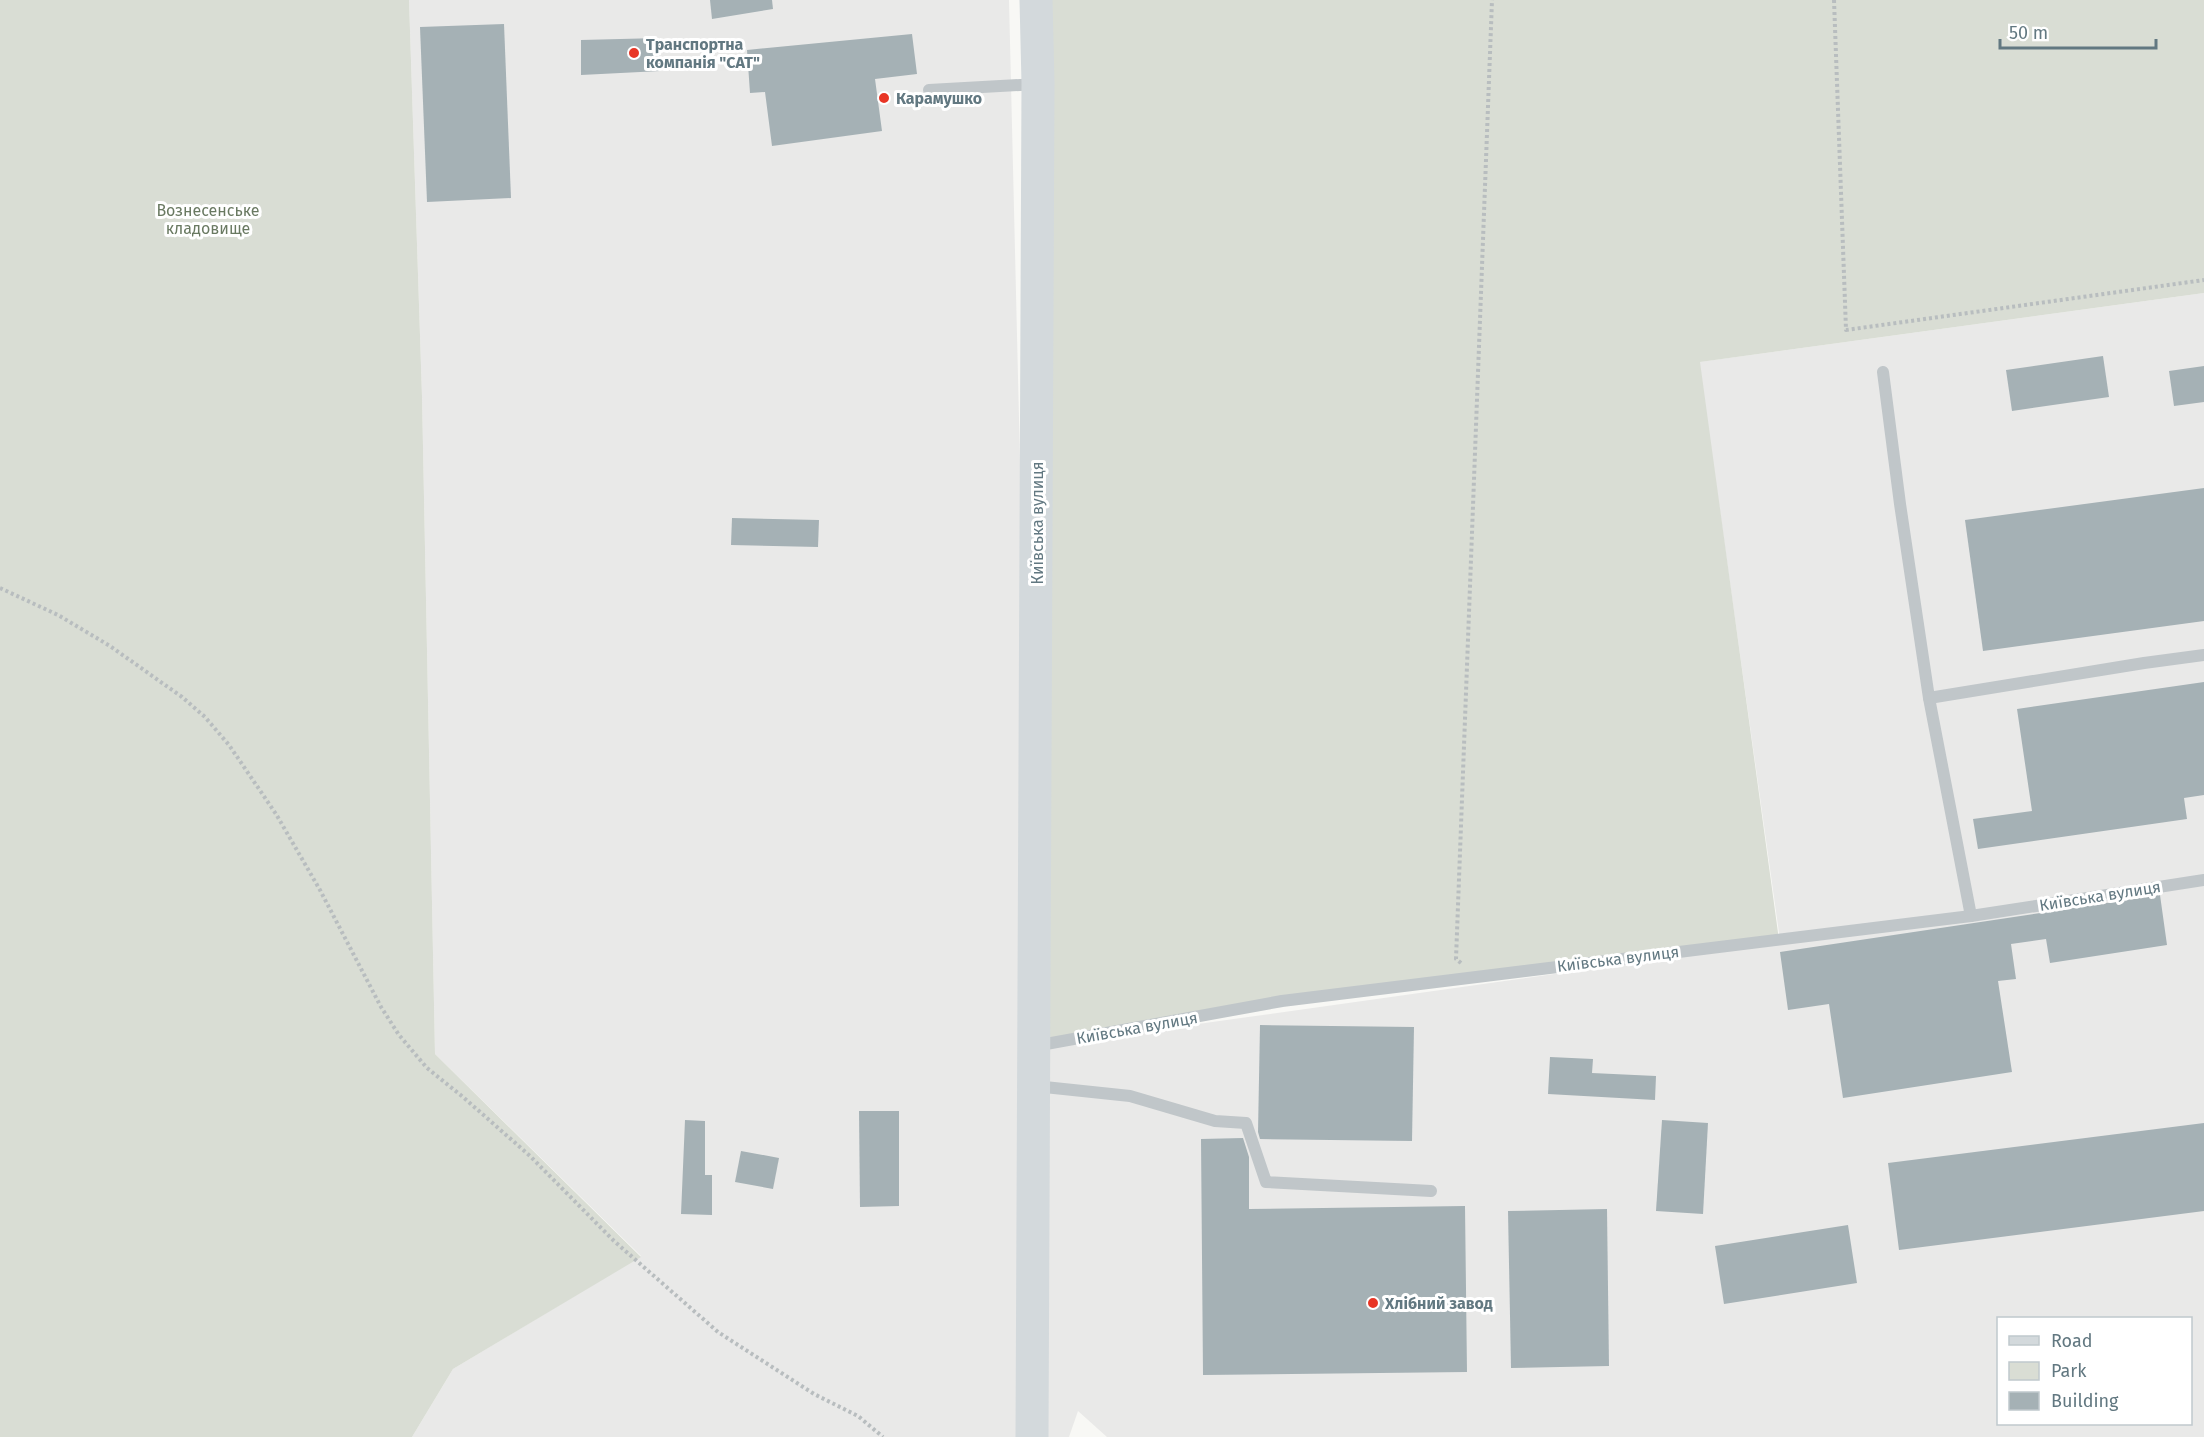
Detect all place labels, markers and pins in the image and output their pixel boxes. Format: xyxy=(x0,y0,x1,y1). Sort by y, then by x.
place label: Транспортна компанія "САТ" xyxy=(646,35,760,72)
marker: Транспортна компанія "САТ" xyxy=(627,46,641,60)
place label: Карамушко xyxy=(896,89,982,108)
marker: Карамушко xyxy=(877,91,891,105)
place label: Хлібний завод xyxy=(1384,1294,1493,1313)
marker: Хлібний завод xyxy=(1366,1296,1380,1310)

